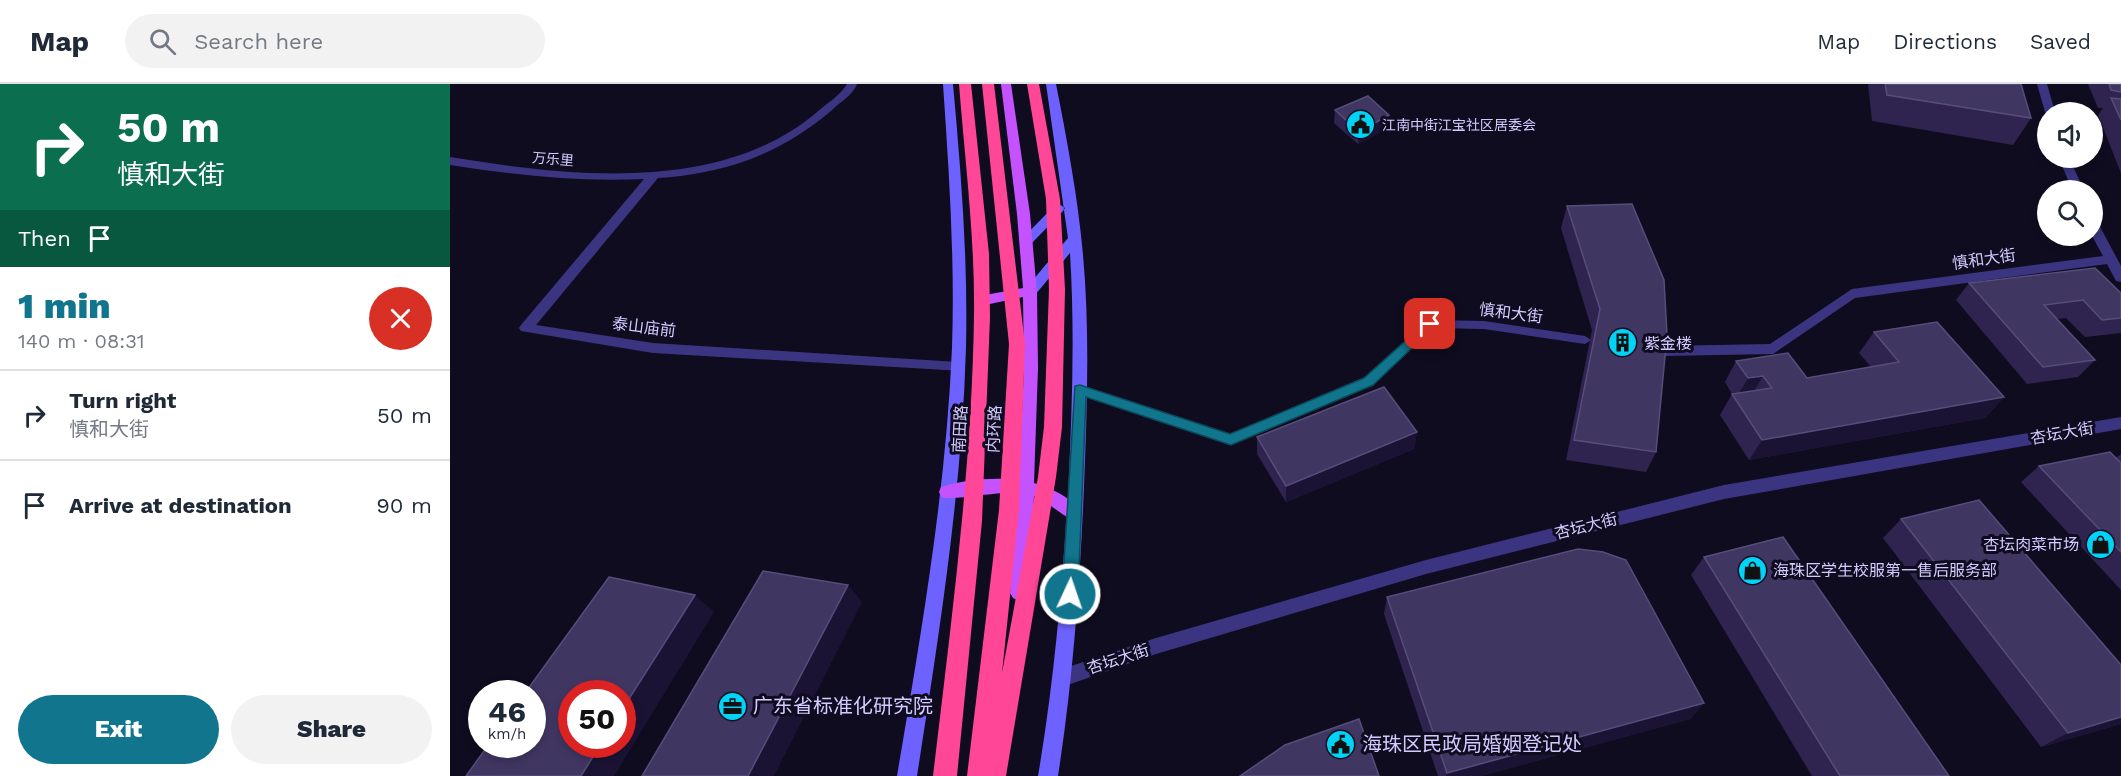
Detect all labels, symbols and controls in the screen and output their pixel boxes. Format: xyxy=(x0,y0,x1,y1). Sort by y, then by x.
search box xyxy=(125,14,545,68)
text: Map xyxy=(30,25,89,58)
icon: search xyxy=(146,25,179,58)
text: Search here xyxy=(194,29,323,54)
text: Map xyxy=(1817,29,1860,54)
text: Directions xyxy=(1893,29,1997,54)
text: Saved xyxy=(2030,29,2091,54)
map controls xyxy=(2037,102,2103,246)
button: sound xyxy=(2037,102,2103,168)
text: 50 m xyxy=(117,103,220,152)
icon: right xyxy=(18,108,96,186)
public building icon: 江南中街江宝社区居委会 xyxy=(1345,109,1377,141)
place label: 江南中街江宝社区居委会 xyxy=(1382,117,1536,133)
street label: 万乐里 xyxy=(531,149,575,169)
text: 慎和大街 xyxy=(117,159,225,191)
button: search xyxy=(2037,180,2103,246)
icon: arrive xyxy=(83,222,116,255)
text: Then xyxy=(18,226,71,251)
street label: 慎和大街 xyxy=(1951,245,2017,273)
text: 1 min xyxy=(18,285,111,327)
button: close xyxy=(369,287,432,350)
pin xyxy=(1404,298,1455,349)
street label: 慎和大街 xyxy=(1478,300,1544,326)
icon: arrive xyxy=(1413,307,1446,340)
street label: 泰山庙前 xyxy=(611,314,677,340)
building icon: 紫金楼 xyxy=(1607,327,1639,359)
text: 140 m · 08:31 xyxy=(18,329,145,353)
place label: 紫金楼 xyxy=(1644,334,1692,353)
text: Turn right xyxy=(69,388,176,413)
icon: right xyxy=(18,399,51,432)
text: 50 m xyxy=(377,403,432,428)
street label: 南田路 xyxy=(949,405,971,453)
street label: 内环路 xyxy=(983,405,1005,453)
text: 慎和大街 xyxy=(69,417,149,441)
street label: 杏坛大街 xyxy=(2029,418,2095,448)
icon: arrive xyxy=(18,489,51,522)
text: Arrive at destination xyxy=(69,493,292,518)
text: 90 m xyxy=(376,493,432,518)
street label: 杏坛大街 xyxy=(1553,509,1619,543)
shop icon: 杏坛肉菜市场 xyxy=(2084,528,2116,560)
place label: 杏坛肉菜市场 xyxy=(1983,535,2079,554)
shop icon: 海珠区学生校服第一售后服务部 xyxy=(1736,554,1768,586)
place label: 海珠区学生校服第一售后服务部 xyxy=(1773,561,1997,580)
position arrow xyxy=(1038,562,1102,626)
street label: 杏坛大街 xyxy=(1085,640,1151,678)
speed limit sign: 50 xyxy=(558,680,636,758)
office icon: 广东省标准化研究院 xyxy=(716,690,748,722)
text: 46 xyxy=(488,694,526,729)
place label: 广东省标准化研究院 xyxy=(753,694,933,718)
button: Exit xyxy=(18,695,219,764)
button: Share xyxy=(231,695,432,764)
text: km/h xyxy=(488,725,526,743)
public building icon: 海珠区民政局婚姻登记处 xyxy=(1325,728,1357,760)
place label: 海珠区民政局婚姻登记处 xyxy=(1362,732,1582,756)

